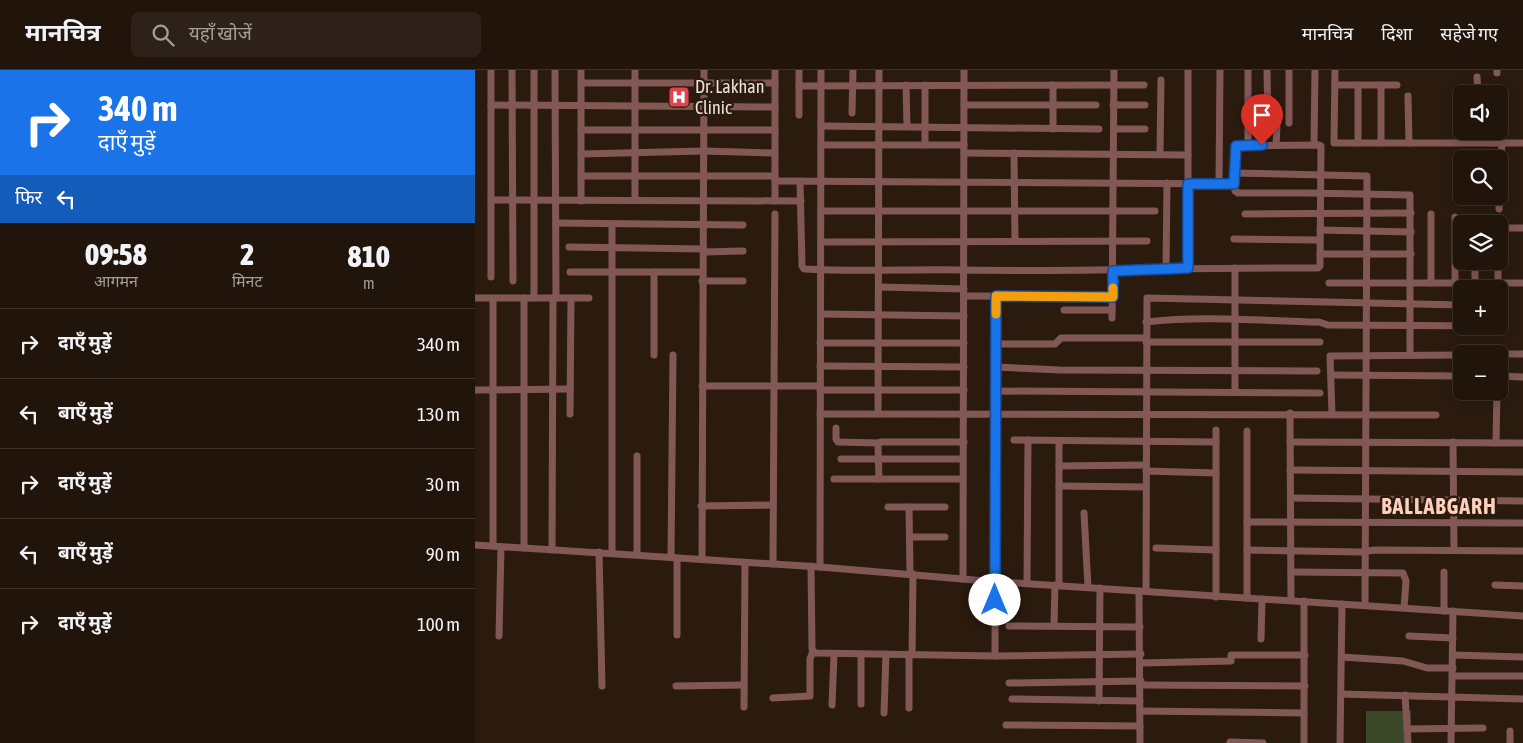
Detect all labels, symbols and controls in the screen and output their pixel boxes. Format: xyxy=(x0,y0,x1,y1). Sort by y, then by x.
search box xyxy=(131,12,481,57)
text: मानचित्र xyxy=(25,19,101,46)
icon: search xyxy=(149,21,177,49)
text: यहाँ खोजें xyxy=(189,22,252,44)
text: मानचित्र xyxy=(1302,23,1353,44)
text: दिशा xyxy=(1381,23,1412,44)
text: सहेजे गए xyxy=(1440,23,1498,44)
place label: Dr. Lakhan Clinic xyxy=(695,76,764,118)
hospital icon: Dr. Lakhan Clinic xyxy=(667,85,691,109)
map controls xyxy=(1453,85,1508,400)
button: sound xyxy=(1453,85,1508,140)
text: 340 m xyxy=(98,88,177,128)
icon: right xyxy=(15,90,80,155)
pin xyxy=(1241,94,1283,145)
icon: arrive xyxy=(1248,101,1276,129)
text: दाएँ मुड़ें xyxy=(98,129,156,155)
button: search xyxy=(1453,150,1508,205)
icon: left xyxy=(52,185,80,213)
text: फिर xyxy=(15,186,42,208)
button: layers xyxy=(1453,215,1508,270)
text: 09:58 xyxy=(85,237,147,271)
text: 2 xyxy=(240,237,254,271)
text: 810 xyxy=(348,239,390,273)
text: आगमन xyxy=(94,272,138,290)
text: मिनट xyxy=(232,272,263,290)
text: m xyxy=(363,274,375,292)
button: + xyxy=(1453,280,1508,335)
icon: right xyxy=(15,330,43,358)
text: दाएँ मुड़ें xyxy=(58,331,112,353)
text: 340 m xyxy=(417,333,460,355)
button: − xyxy=(1453,345,1508,400)
icon: left xyxy=(15,400,43,428)
text: बाएँ मुड़ें xyxy=(58,401,113,423)
text: 130 m xyxy=(417,403,460,425)
icon: right xyxy=(15,470,43,498)
text: दाएँ मुड़ें xyxy=(58,471,112,493)
text: 30 m xyxy=(426,473,460,495)
district label: BALLABGARH xyxy=(1381,493,1497,519)
icon: left xyxy=(15,540,43,568)
text: बाएँ मुड़ें xyxy=(58,541,113,563)
text: 90 m xyxy=(426,543,460,565)
position arrow xyxy=(968,573,1020,625)
icon: right xyxy=(15,610,43,638)
text: दाएँ मुड़ें xyxy=(58,611,112,633)
text: 100 m xyxy=(417,613,460,635)

